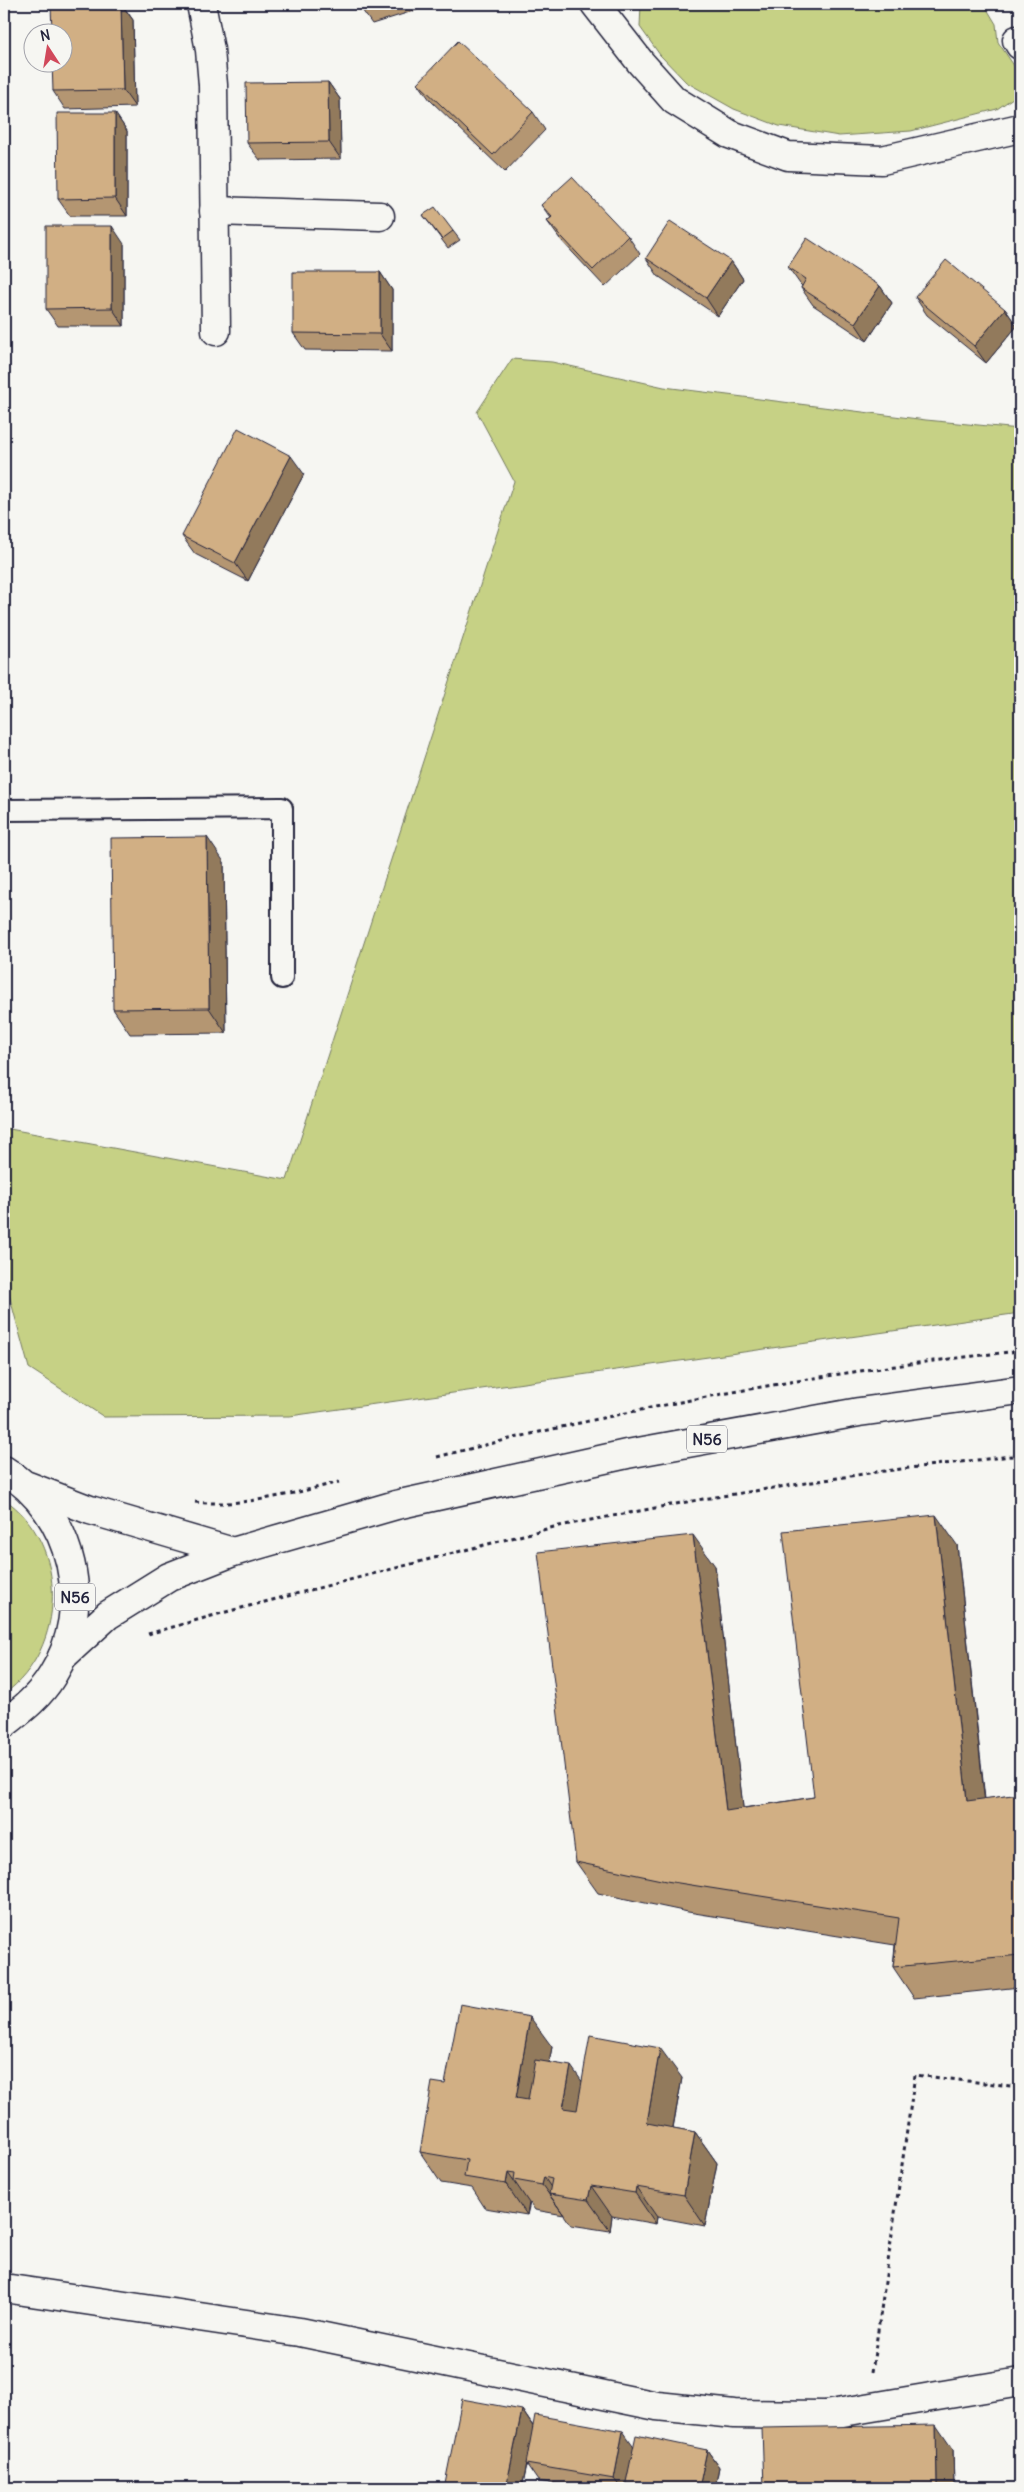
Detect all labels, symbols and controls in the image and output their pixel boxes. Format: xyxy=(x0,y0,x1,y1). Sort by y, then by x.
north arrow xyxy=(22,22,72,72)
text: N xyxy=(39,25,52,45)
road number: N56 xyxy=(687,1426,727,1452)
road number: N56 xyxy=(55,1584,95,1610)

